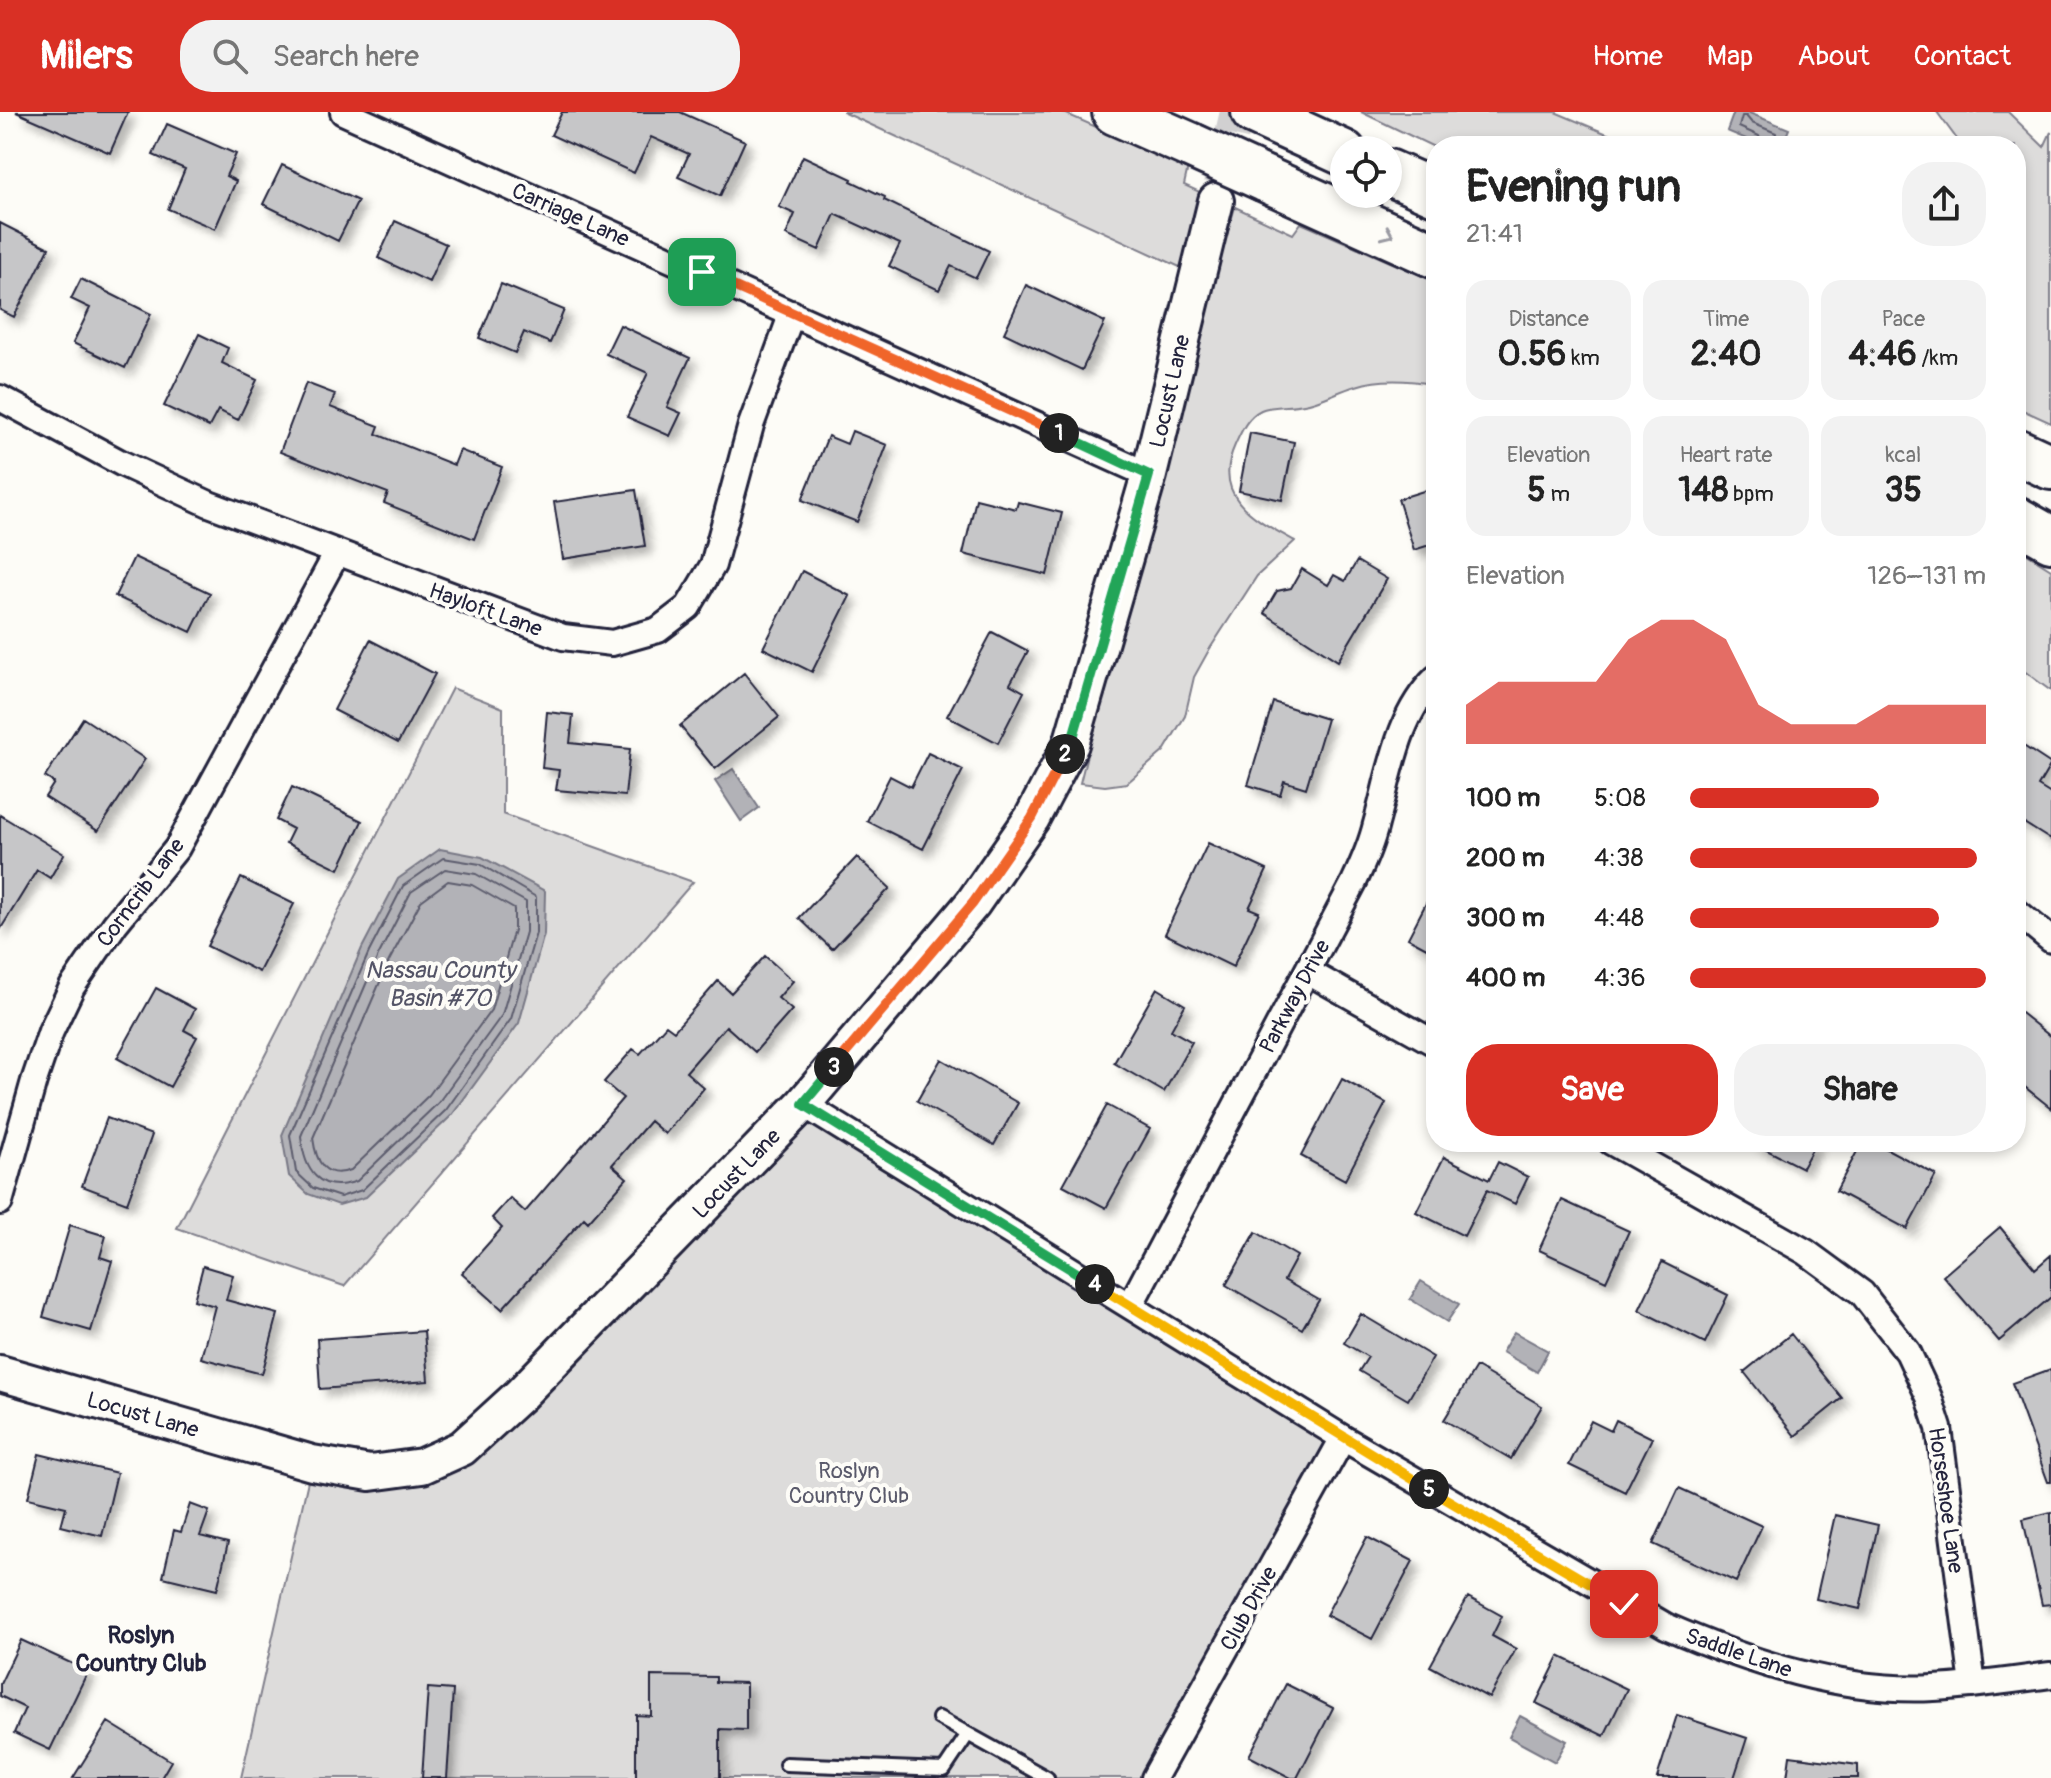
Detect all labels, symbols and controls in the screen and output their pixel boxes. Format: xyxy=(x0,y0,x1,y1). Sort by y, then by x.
search box xyxy=(180,20,740,92)
text: Milers xyxy=(40,32,132,80)
icon: search xyxy=(208,34,252,78)
text: Search here xyxy=(272,38,419,75)
text: Home xyxy=(1592,39,1663,74)
text: Map xyxy=(1707,39,1753,74)
text: About xyxy=(1797,39,1870,74)
text: Contact xyxy=(1914,39,2011,74)
map controls xyxy=(1330,136,1402,208)
button: locate xyxy=(1330,136,1402,208)
text: Evening run xyxy=(1466,160,1681,215)
button: share xyxy=(1902,162,1986,246)
street label: Carriage Lane xyxy=(508,177,634,253)
text: 21:41 xyxy=(1466,218,1523,250)
one-way arrow xyxy=(1379,224,1394,240)
pin xyxy=(668,238,736,306)
icon: arrive xyxy=(680,250,724,294)
text: Distance xyxy=(1508,305,1589,333)
text: Time xyxy=(1703,305,1749,333)
text: Pace xyxy=(1882,305,1925,333)
street label: Locust Lane xyxy=(1143,332,1197,451)
text: 0.56 xyxy=(1497,333,1566,376)
text: 2:40 xyxy=(1690,333,1762,376)
text: 4:46 xyxy=(1848,333,1917,376)
text: km xyxy=(1566,344,1600,372)
text: /km xyxy=(1917,344,1958,372)
pin: 1 xyxy=(1039,413,1079,453)
text: 1 xyxy=(1055,419,1063,447)
text: Elevation xyxy=(1507,441,1591,469)
text: Heart rate xyxy=(1680,441,1772,469)
text: kcal xyxy=(1885,441,1921,469)
text: 5 xyxy=(1527,469,1546,512)
text: 148 xyxy=(1678,469,1728,512)
text: 35 xyxy=(1885,469,1922,512)
text: m xyxy=(1546,480,1570,508)
text: bpm xyxy=(1728,480,1774,508)
text: Elevation xyxy=(1466,560,1565,592)
text: 126–131 m xyxy=(1867,560,1986,592)
street label: Hayloft Lane xyxy=(425,577,546,643)
pin: 2 xyxy=(1045,734,1085,774)
text: 2 xyxy=(1059,740,1071,768)
text: 100 m xyxy=(1466,782,1540,814)
text: 5:08 xyxy=(1594,782,1646,814)
street label: Corncrib Lane xyxy=(91,832,191,953)
text: 200 m xyxy=(1466,842,1545,874)
text: 4:38 xyxy=(1594,842,1644,874)
text: 300 m xyxy=(1466,902,1545,934)
text: 4:48 xyxy=(1594,902,1644,934)
street label: Parkway Drive xyxy=(1253,935,1337,1058)
water label: Nassau County Basin #70 xyxy=(365,956,518,1013)
text: 400 m xyxy=(1466,962,1545,994)
text: 4:36 xyxy=(1594,962,1646,994)
button: Save xyxy=(1466,1044,1718,1136)
button: Share xyxy=(1734,1044,1986,1136)
pin: 3 xyxy=(814,1047,854,1087)
text: 3 xyxy=(828,1053,840,1081)
street label: Locust Lane xyxy=(687,1122,787,1225)
pin: 4 xyxy=(1075,1264,1115,1304)
text: 4 xyxy=(1089,1270,1101,1298)
street label: Locust Lane xyxy=(83,1386,202,1444)
street label: Horseshoe Lane xyxy=(1922,1425,1970,1575)
park label: Roslyn Country Club xyxy=(789,1457,909,1510)
pin: 5 xyxy=(1409,1469,1449,1509)
text: 5 xyxy=(1423,1475,1435,1503)
street label: Club Drive xyxy=(1214,1561,1284,1656)
pin xyxy=(1590,1570,1658,1638)
icon: check xyxy=(1602,1582,1646,1626)
district label: Roslyn Country Club xyxy=(75,1621,207,1678)
street label: Saddle Lane xyxy=(1682,1622,1796,1684)

